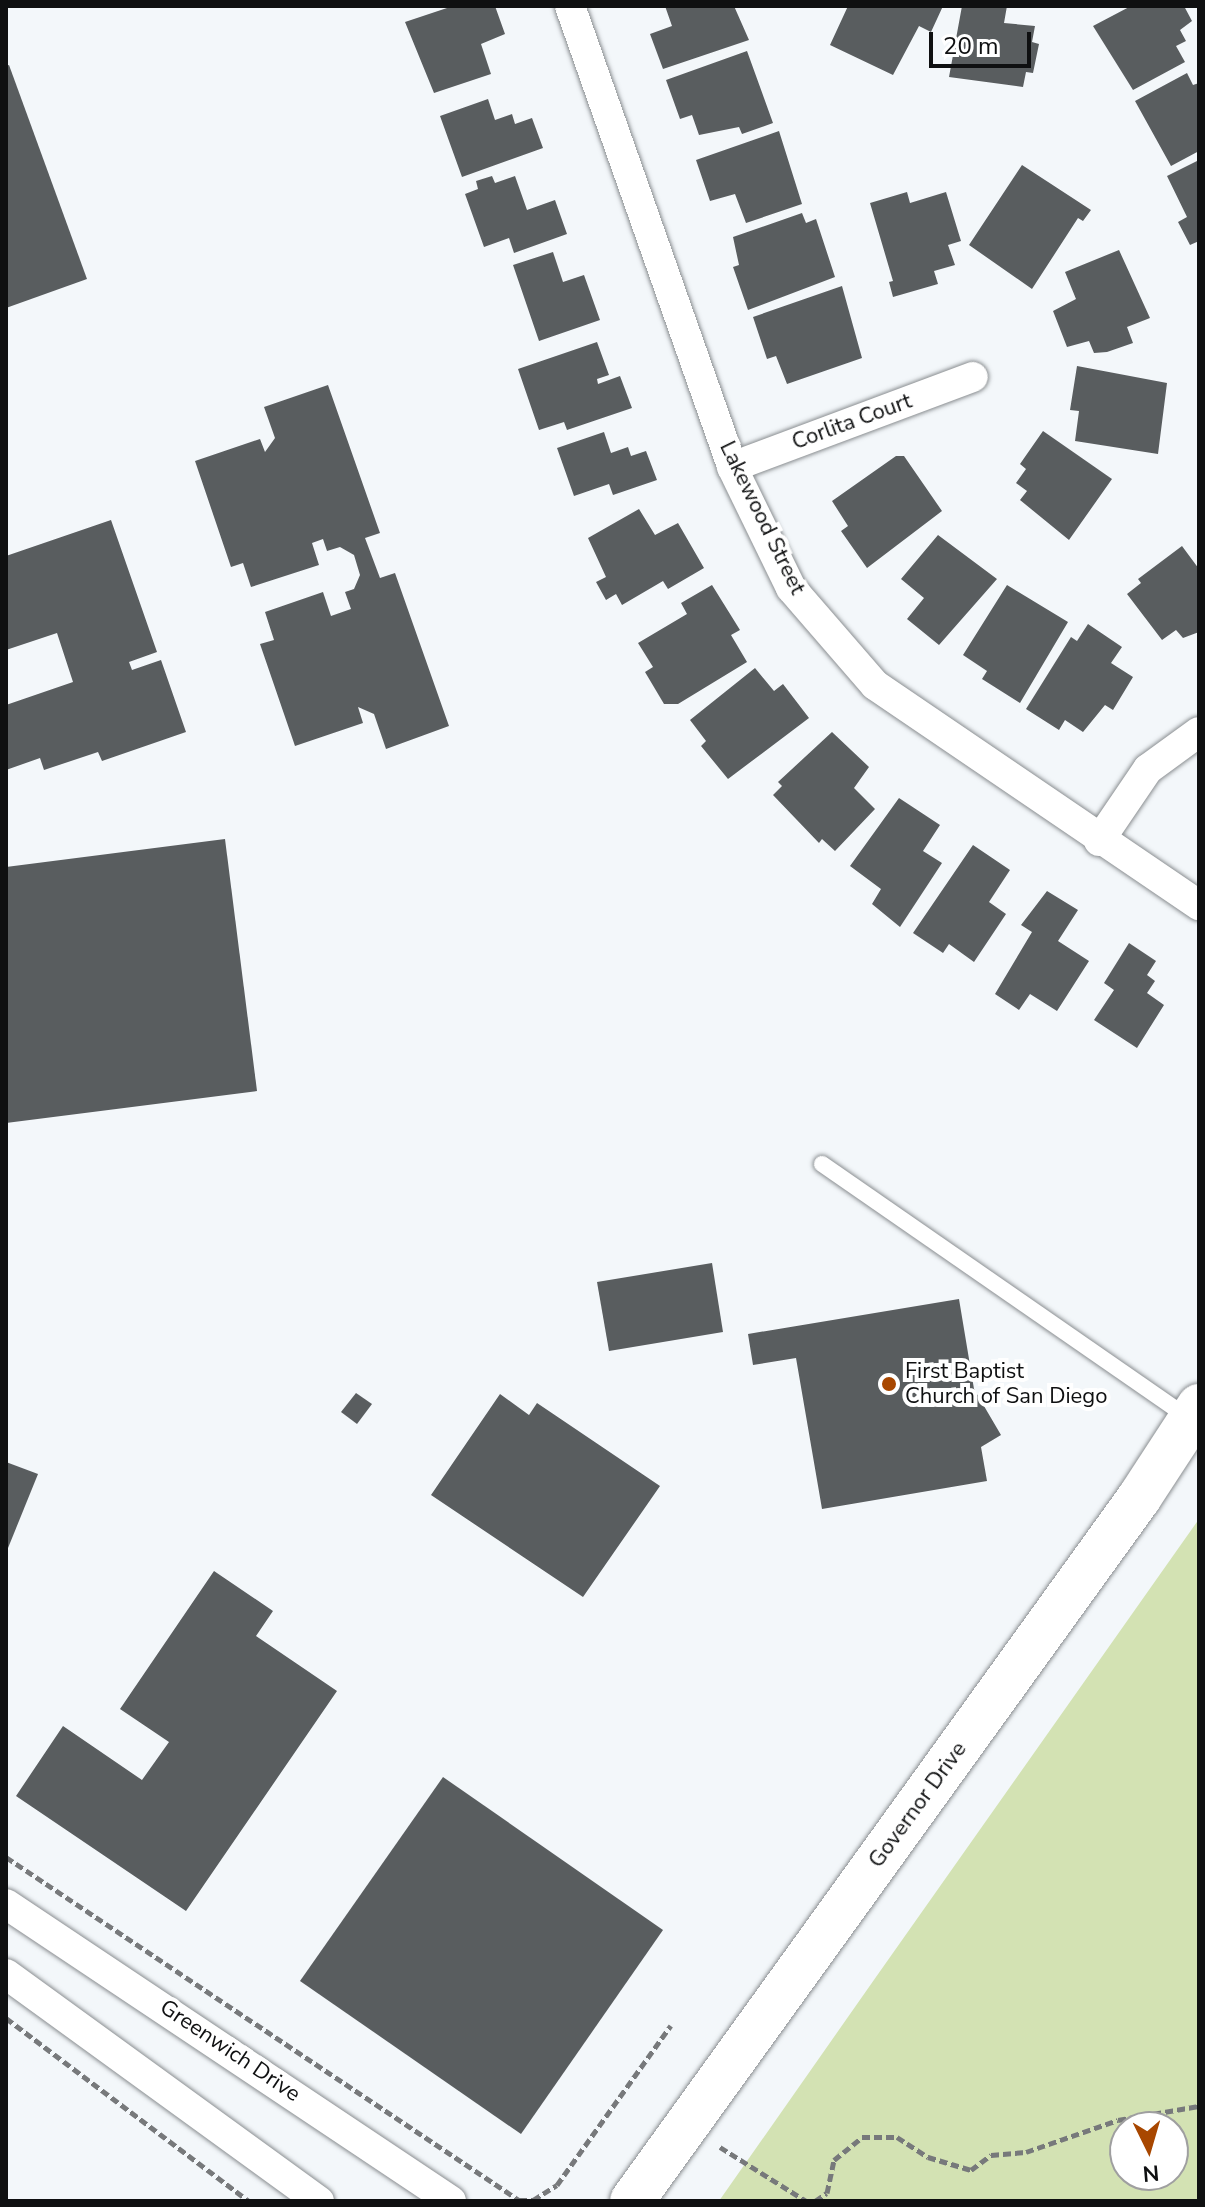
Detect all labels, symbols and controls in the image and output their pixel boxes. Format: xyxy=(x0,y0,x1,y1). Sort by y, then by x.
scale bar xyxy=(933,16,1035,66)
text: 20 m xyxy=(943,30,999,62)
street label: Corlita Court xyxy=(789,388,915,456)
street label: Lakewood Street xyxy=(713,437,811,599)
place label: First Baptist Church of San Diego xyxy=(905,1358,1107,1410)
marker: First Baptist Church of San Diego xyxy=(880,1375,898,1393)
street label: Governor Drive xyxy=(863,1737,973,1873)
street label: Greenwich Drive xyxy=(155,1994,305,2108)
north arrow xyxy=(1109,2111,1189,2191)
text: N xyxy=(1141,2157,1160,2189)

